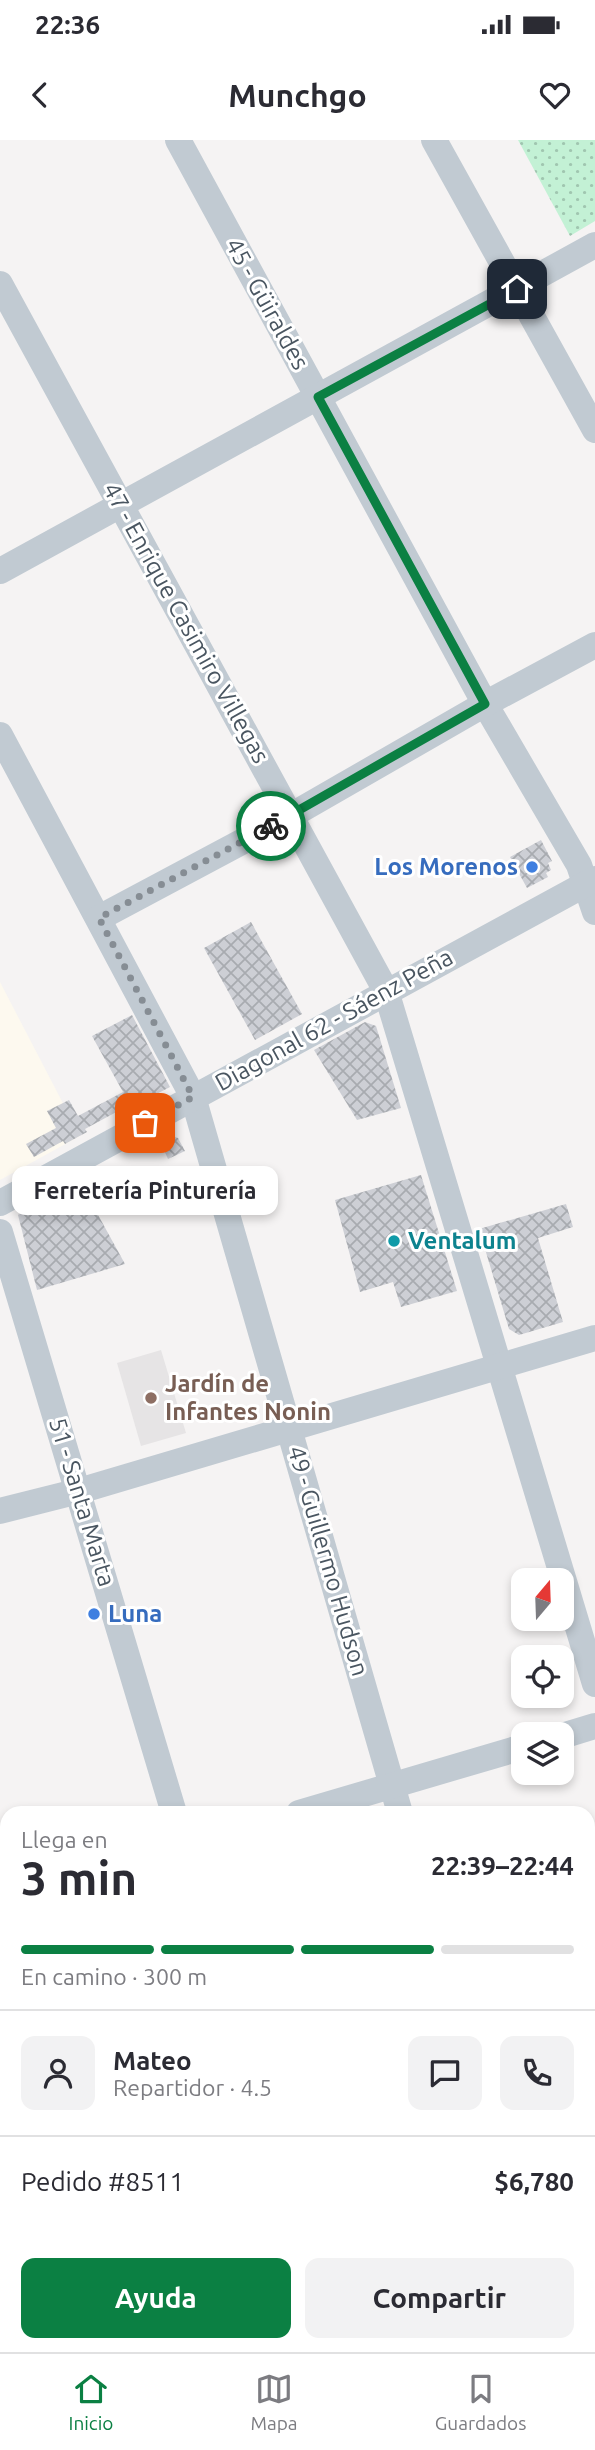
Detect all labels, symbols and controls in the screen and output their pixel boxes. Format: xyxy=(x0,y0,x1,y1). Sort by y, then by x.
text: 22:36 xyxy=(35,10,100,39)
icon: back xyxy=(21,76,59,114)
icon: heart xyxy=(536,76,574,114)
text: Munchgo xyxy=(228,77,367,113)
street label: 45 - Güiraldes xyxy=(220,233,315,374)
pin xyxy=(487,259,547,319)
icon: home xyxy=(498,270,536,308)
street label: 47 - Enrique Casimiro Villegas xyxy=(98,478,275,768)
courier xyxy=(236,791,306,861)
icon: bike xyxy=(252,807,290,845)
place label: Los Morenos xyxy=(374,853,518,880)
marker: Los Morenos xyxy=(524,859,540,875)
street label: Diagonal 62 - Sáenz Peña xyxy=(210,943,457,1096)
pin xyxy=(115,1093,175,1153)
icon: bag xyxy=(126,1104,164,1142)
callout: Ferretería Pinturería xyxy=(12,1165,278,1214)
text: Ferretería Pinturería xyxy=(33,1178,257,1203)
place label: Ventalum xyxy=(408,1227,516,1254)
marker: Ventalum xyxy=(386,1233,402,1249)
place label: Jardín de Infantes Nonin xyxy=(165,1370,331,1425)
marker: Jardín de Infantes Nonin xyxy=(143,1390,159,1406)
street label: 51 - Santa Marta xyxy=(44,1414,121,1589)
street label: 49 - Guillermo Hudson xyxy=(283,1443,374,1679)
north arrow xyxy=(511,1568,574,1631)
map controls xyxy=(511,1568,574,1785)
place label: Luna xyxy=(108,1600,162,1627)
marker: Luna xyxy=(86,1606,102,1622)
button: locate xyxy=(511,1645,574,1708)
button: layers xyxy=(511,1722,574,1785)
text: Llega en xyxy=(21,1827,108,1852)
text: 22:39–22:44 xyxy=(431,1851,574,1880)
text: 3 min xyxy=(21,1852,137,1904)
text: En camino · 300 m xyxy=(21,1964,207,1989)
button: person xyxy=(21,2036,95,2110)
button: chat xyxy=(408,2036,482,2110)
button: phone xyxy=(500,2036,574,2110)
text: Mateo xyxy=(113,2046,192,2075)
text: Repartidor · 4.5 xyxy=(113,2075,272,2100)
text: Pedido #8511 xyxy=(21,2167,184,2196)
text: $6,780 xyxy=(494,2167,574,2196)
button: Ayuda xyxy=(21,2258,291,2338)
button: Compartir xyxy=(305,2258,574,2338)
tab: Inicio xyxy=(69,2370,113,2434)
tab: Mapa xyxy=(250,2370,298,2434)
tab: Guardados xyxy=(435,2370,526,2434)

